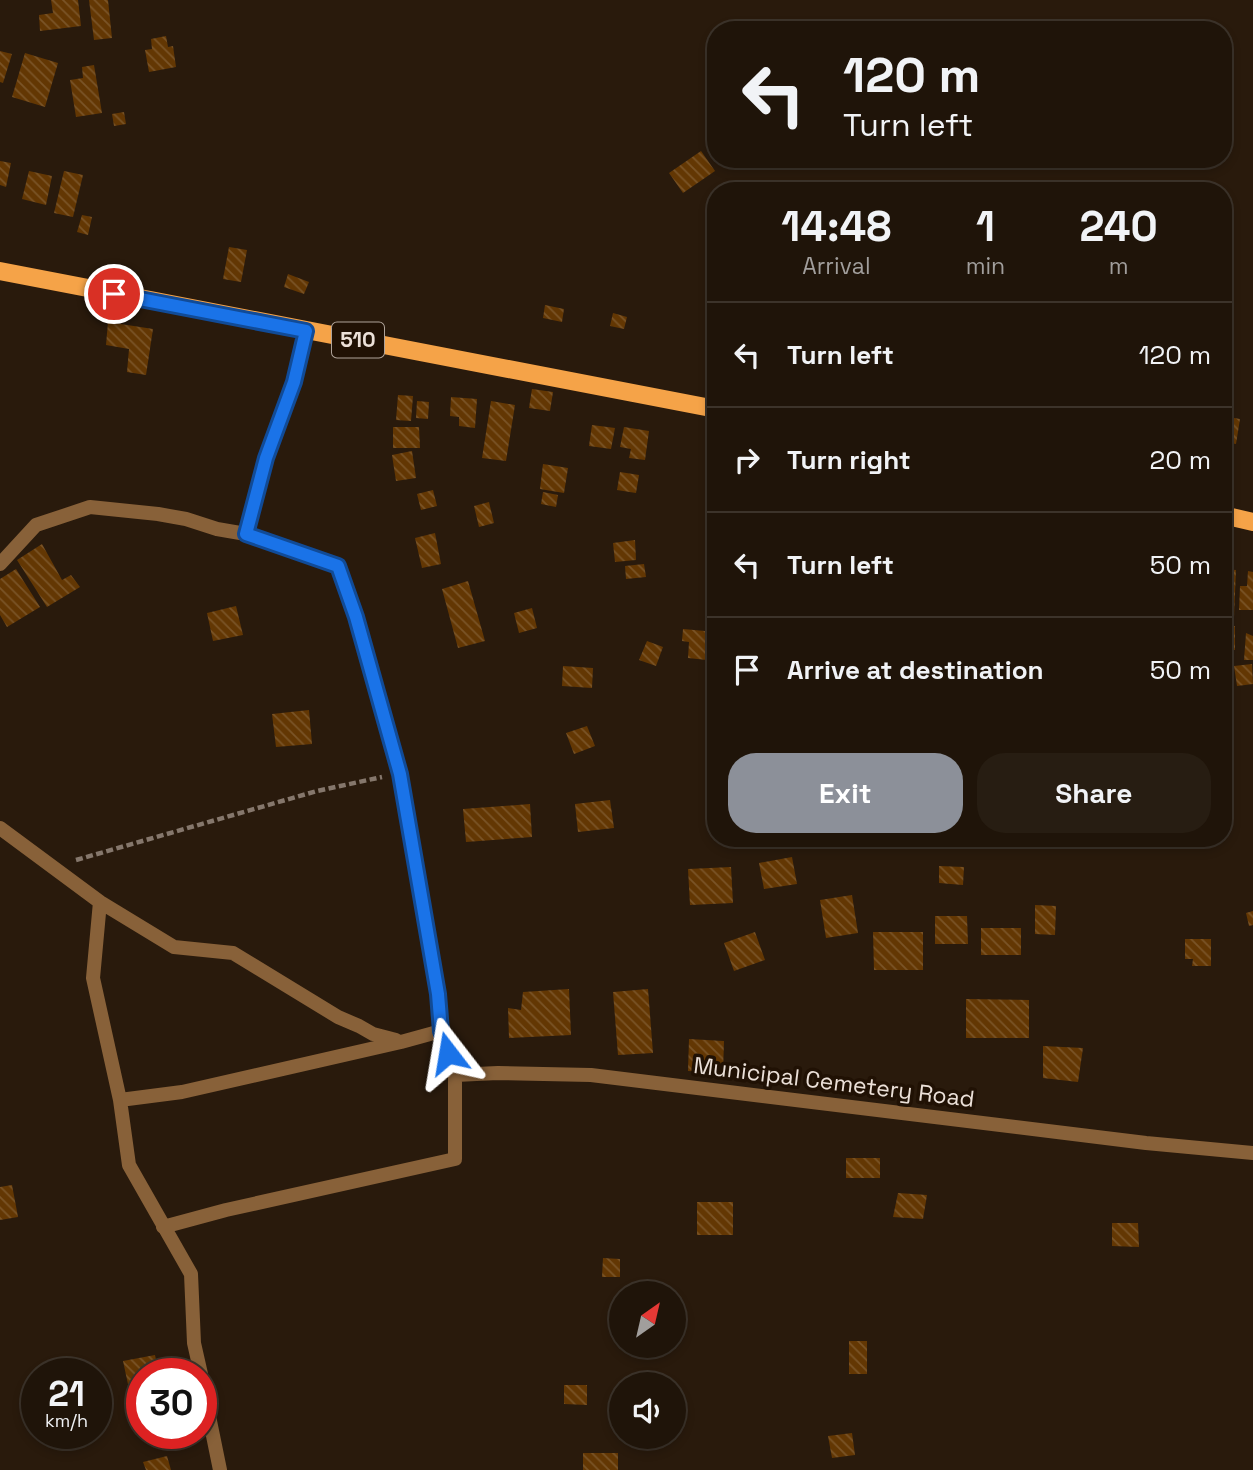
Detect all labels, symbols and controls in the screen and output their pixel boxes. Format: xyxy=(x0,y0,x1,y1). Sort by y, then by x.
text: 120 m xyxy=(843,44,980,106)
icon: left xyxy=(728,49,819,140)
text: Turn left xyxy=(843,105,973,145)
text: 14:48 xyxy=(781,200,891,253)
text: 1 xyxy=(976,200,995,253)
text: 240 xyxy=(1079,200,1158,253)
text: Arrival xyxy=(802,251,871,281)
text: min xyxy=(966,251,1005,281)
text: m xyxy=(1109,251,1128,281)
pin xyxy=(84,264,144,324)
icon: arrive xyxy=(95,275,133,313)
road number: 510 xyxy=(332,322,384,358)
icon: left xyxy=(728,336,766,374)
text: Turn left xyxy=(787,338,894,372)
text: 120 m xyxy=(1139,338,1211,372)
icon: right xyxy=(728,441,766,479)
text: Turn right xyxy=(787,443,911,477)
text: 20 m xyxy=(1150,443,1211,477)
icon: left xyxy=(728,546,766,584)
text: Turn left xyxy=(787,548,894,582)
text: 50 m xyxy=(1150,548,1211,582)
icon: arrive xyxy=(728,651,766,689)
text: Arrive at destination xyxy=(787,653,1044,687)
text: 50 m xyxy=(1150,653,1211,687)
button: Exit xyxy=(728,753,963,833)
button: Share xyxy=(977,753,1211,833)
position arrow xyxy=(411,1016,485,1090)
street label: Municipal Cemetery Road xyxy=(692,1050,976,1114)
north arrow xyxy=(609,1281,686,1358)
map controls xyxy=(609,1281,686,1449)
speed limit sign: 30 xyxy=(126,1358,217,1449)
text: 21 xyxy=(48,1372,85,1416)
button: sound xyxy=(609,1372,686,1449)
text: km/h xyxy=(45,1409,88,1432)

